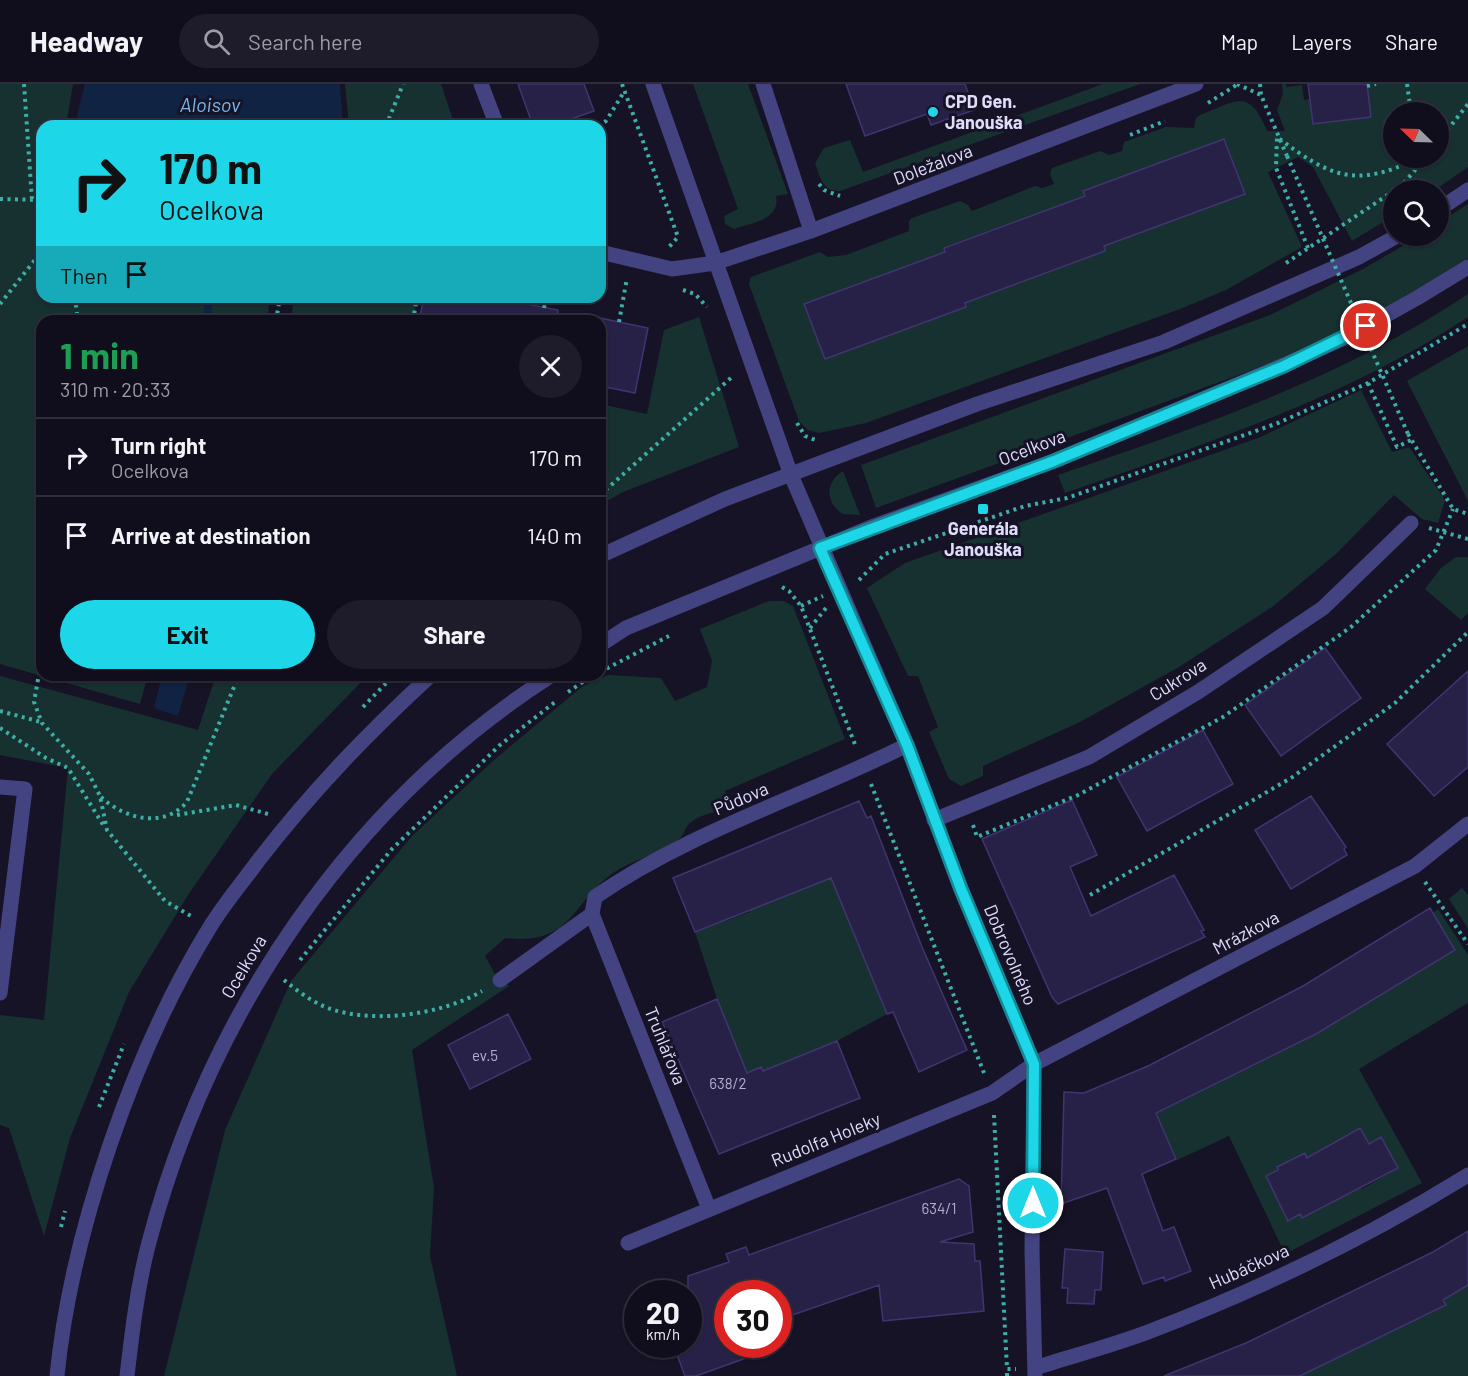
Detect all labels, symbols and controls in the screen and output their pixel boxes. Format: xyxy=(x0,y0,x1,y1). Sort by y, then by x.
search box xyxy=(179,14,599,68)
text: Headway xyxy=(30,24,143,58)
icon: search xyxy=(200,25,233,58)
text: Search here xyxy=(248,28,362,54)
text: Map xyxy=(1221,29,1258,54)
text: Layers xyxy=(1291,29,1352,54)
text: Share xyxy=(1385,29,1438,54)
place label: CPD Gen. Janouška xyxy=(945,90,1022,133)
water label: Aloisov xyxy=(180,92,241,116)
north arrow xyxy=(1383,102,1449,168)
map controls xyxy=(1383,102,1449,246)
marker: CPD Gen. Janouška xyxy=(926,105,940,119)
street label: Doležalova xyxy=(890,139,975,189)
text: 170 m xyxy=(159,142,262,192)
icon: right xyxy=(60,144,138,222)
button: search xyxy=(1383,180,1449,246)
text: Ocelkova xyxy=(159,193,264,225)
icon: arrive xyxy=(120,258,153,291)
text: Then xyxy=(60,262,108,288)
pin xyxy=(1340,300,1391,351)
icon: arrive xyxy=(1349,309,1382,342)
text: 1 min xyxy=(60,333,139,376)
button: close xyxy=(519,335,582,398)
text: 310 m · 20:33 xyxy=(60,377,171,401)
street label: Ocelkova xyxy=(995,424,1068,470)
text: Turn right xyxy=(111,432,206,458)
icon: right xyxy=(60,441,93,474)
text: 170 m xyxy=(529,444,582,470)
text: Ocelkova xyxy=(111,458,189,482)
marker: Generála Janouška xyxy=(976,502,990,516)
place label: Generála Janouška xyxy=(944,517,1022,560)
icon: arrive xyxy=(60,519,93,552)
text: Arrive at destination xyxy=(111,522,310,548)
text: 140 m xyxy=(527,522,582,548)
button: Exit xyxy=(60,600,315,669)
button: Share xyxy=(327,600,582,669)
street label: Cukrova xyxy=(1145,653,1210,705)
street label: Půdova xyxy=(710,777,771,819)
street label: Dobrovolného xyxy=(980,901,1042,1008)
street label: Mrázkova xyxy=(1208,905,1283,959)
street label: Ocelkova xyxy=(216,931,271,1002)
street label: Truhlářova xyxy=(640,1003,691,1088)
house number: ev.5 xyxy=(472,1046,498,1064)
house number: 638/2 xyxy=(709,1074,747,1092)
street label: Rudolfa Holeky xyxy=(768,1107,884,1171)
position arrow xyxy=(1001,1171,1065,1235)
house number: 634/1 xyxy=(922,1199,956,1217)
street label: Hubáčkova xyxy=(1205,1239,1292,1293)
speed limit sign: 30 xyxy=(714,1280,792,1358)
text: 20 xyxy=(646,1294,680,1330)
text: km/h xyxy=(646,1325,680,1343)

